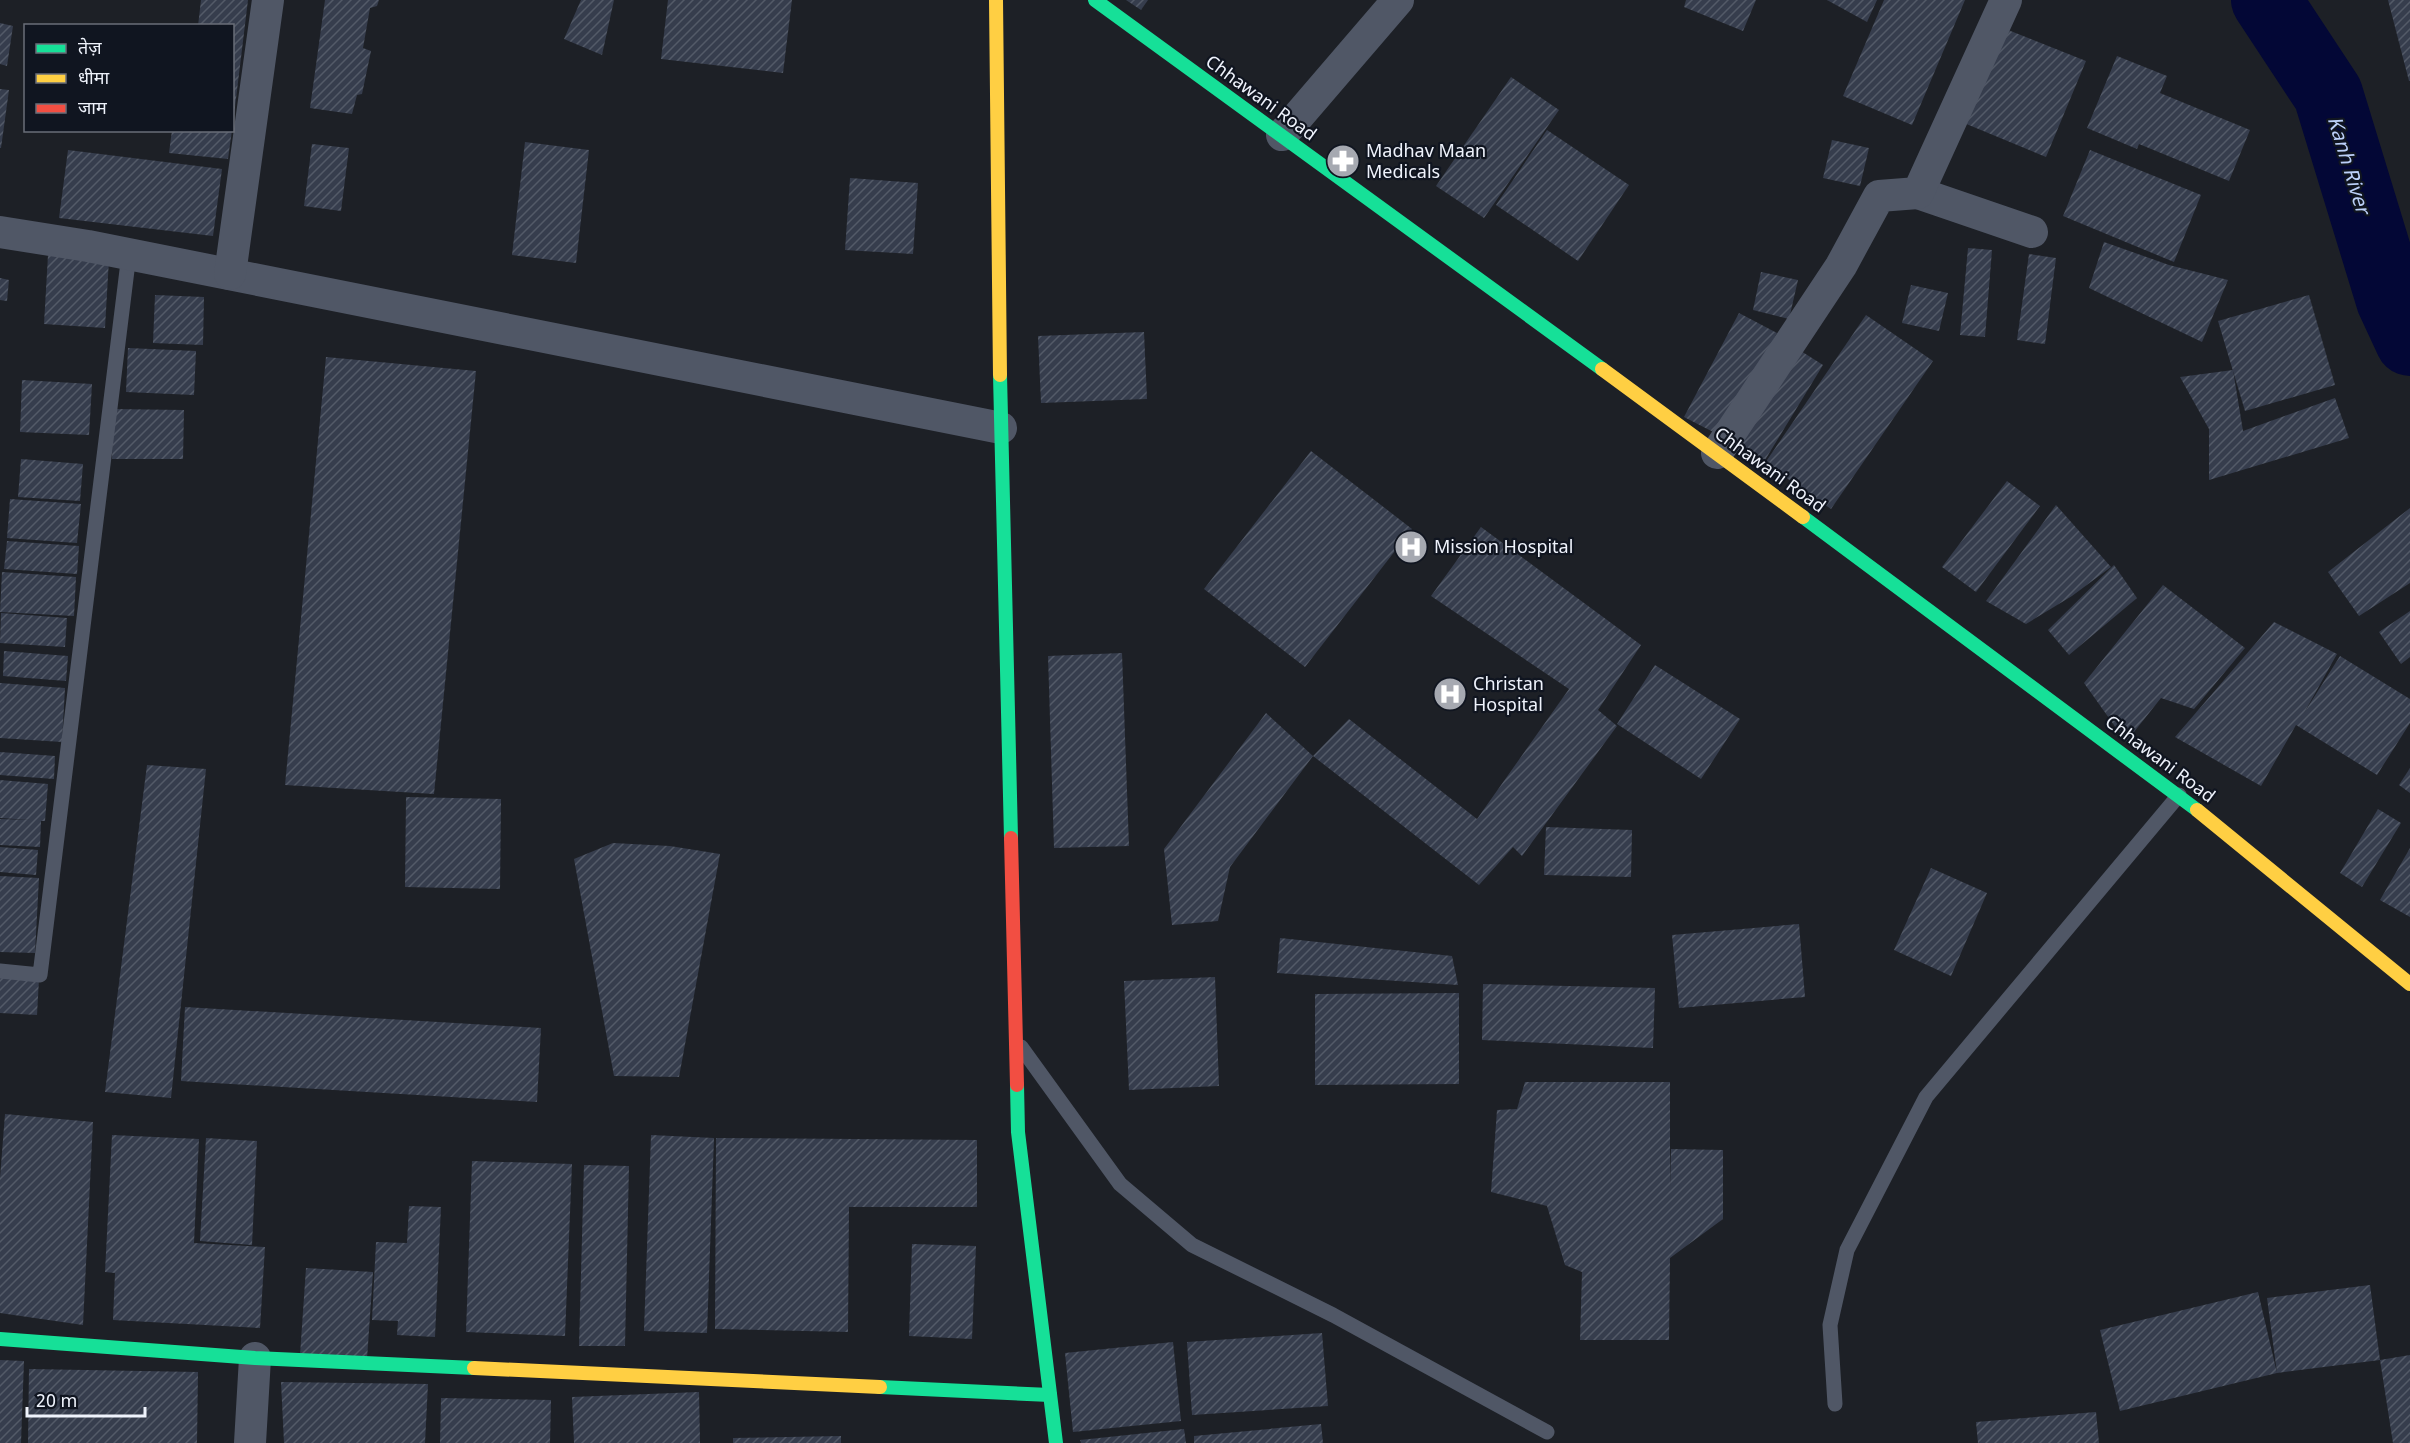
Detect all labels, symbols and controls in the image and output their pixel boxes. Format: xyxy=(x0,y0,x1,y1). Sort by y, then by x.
legend xyxy=(24,24,234,132)
text: तेज़ xyxy=(78,37,102,61)
street label: Chhawani Road xyxy=(1200,51,1320,147)
text: धीमा xyxy=(78,68,109,91)
text: जाम xyxy=(78,98,108,121)
water label: Kanh River xyxy=(2320,114,2375,220)
place label: Madhav Maan Medicals xyxy=(1366,141,1486,185)
pharmacy icon: Madhav Maan Medicals xyxy=(1325,143,1361,179)
street label: Chhawani Road xyxy=(1709,423,1829,519)
hospital icon: Mission Hospital xyxy=(1393,529,1429,565)
place label: Mission Hospital xyxy=(1434,537,1573,560)
place label: Christan Hospital xyxy=(1473,674,1544,718)
hospital icon: Christan Hospital xyxy=(1432,676,1468,712)
street label: Chhawani Road xyxy=(2100,711,2219,809)
scale bar xyxy=(27,1380,146,1418)
text: 20 m xyxy=(36,1391,77,1414)

